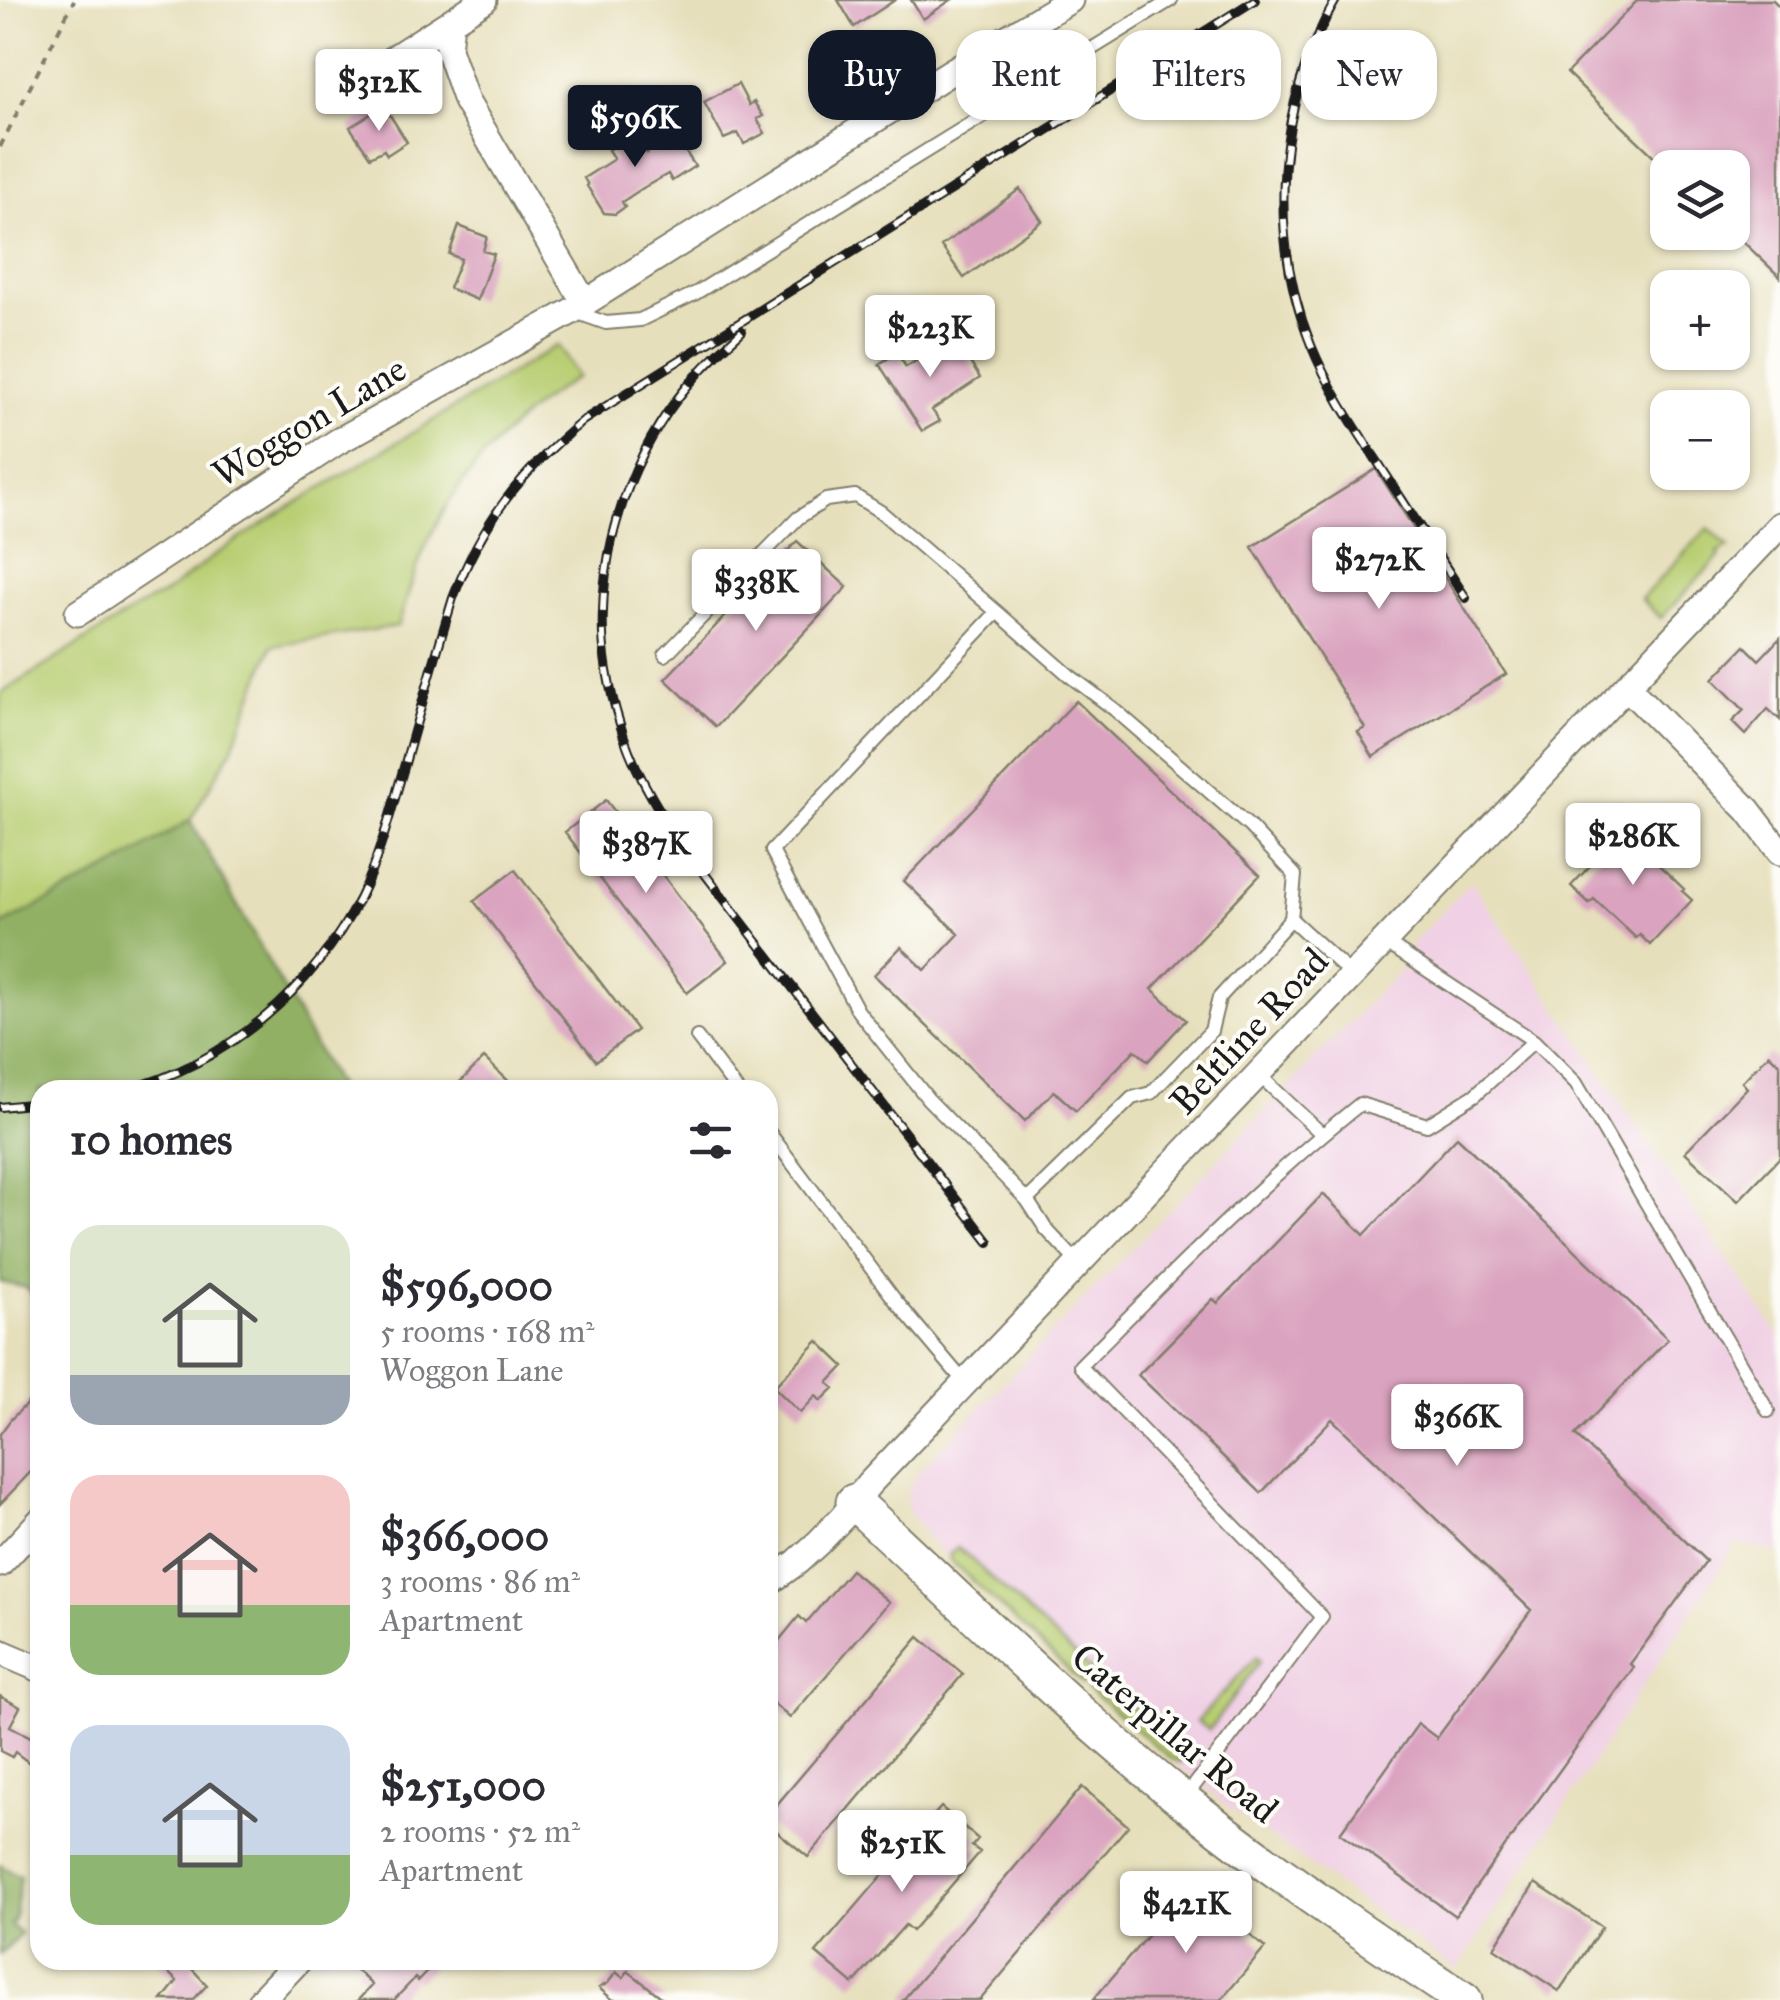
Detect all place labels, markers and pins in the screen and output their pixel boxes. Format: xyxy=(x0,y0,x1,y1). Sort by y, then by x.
pin: $312K xyxy=(309,49,449,134)
pin: $596K xyxy=(565,85,705,170)
pin: $223K xyxy=(860,295,1000,380)
pin: $272K xyxy=(1309,527,1449,612)
pin: $338K xyxy=(686,549,826,634)
pin: $286K xyxy=(1563,803,1703,888)
pin: $387K xyxy=(576,811,716,896)
pin: $366K xyxy=(1387,1384,1527,1469)
pin: $251K xyxy=(832,1810,972,1895)
pin: $421K xyxy=(1116,1871,1256,1956)

